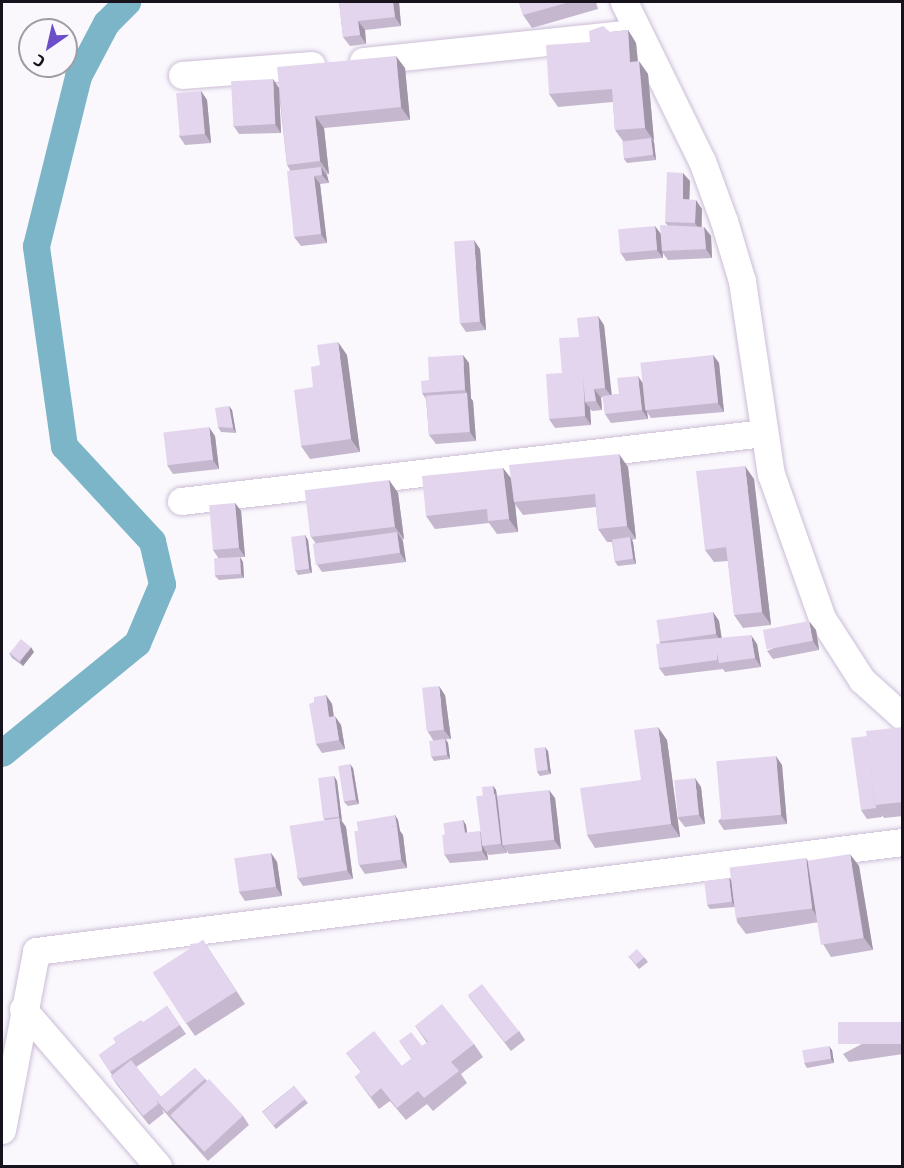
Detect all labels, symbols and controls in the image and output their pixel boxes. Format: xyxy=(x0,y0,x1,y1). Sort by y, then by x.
north arrow xyxy=(18,18,78,78)
text: С xyxy=(30,51,48,72)

